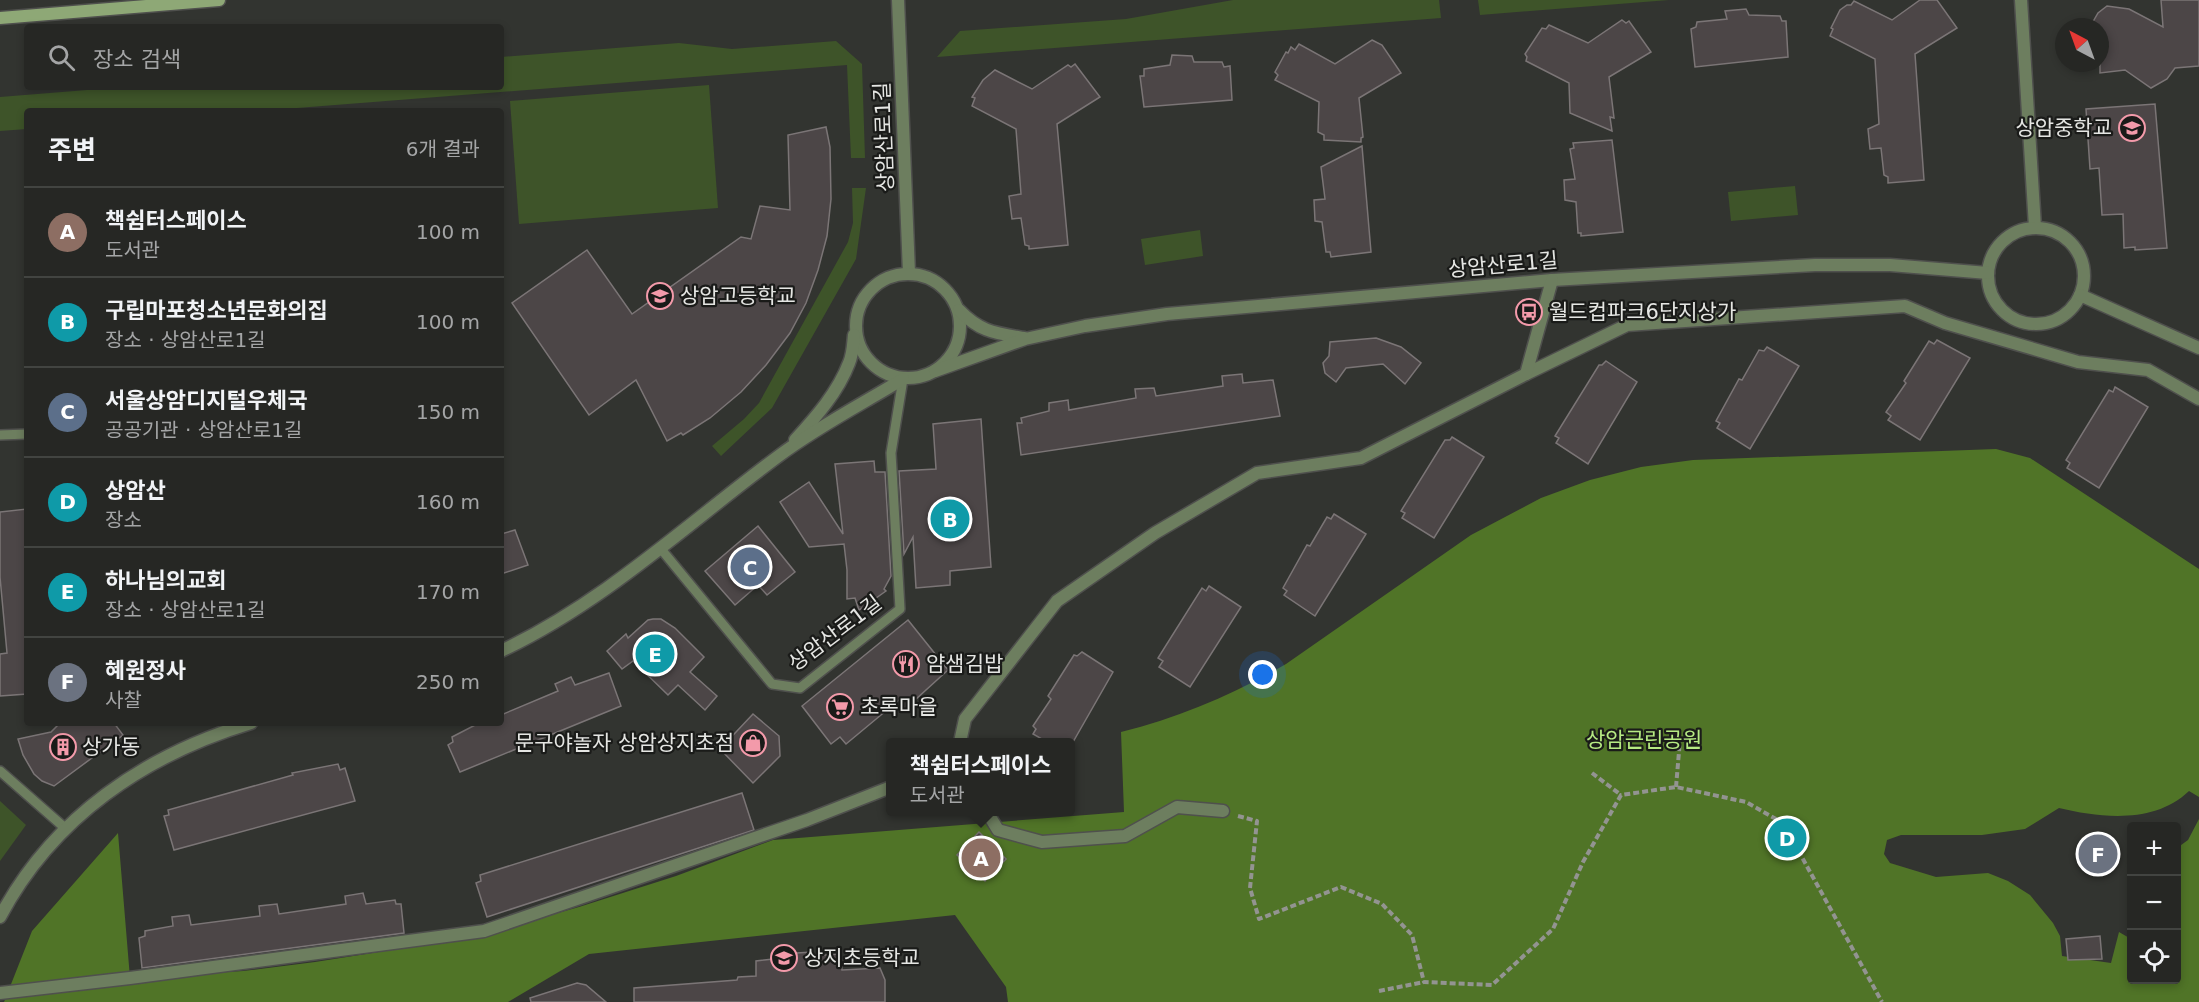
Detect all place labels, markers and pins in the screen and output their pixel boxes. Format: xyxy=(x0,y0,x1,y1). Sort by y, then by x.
school or university icon: 상암중학교 xyxy=(2117,113,2147,143)
place label: 상암중학교 xyxy=(2015,116,2112,140)
school or university icon: 상암고등학교 xyxy=(645,281,675,311)
place label: 상암고등학교 xyxy=(680,284,796,308)
bus stop icon: 월드컵파크6단지상가 xyxy=(1514,297,1544,327)
place label: 월드컵파크6단지상가 xyxy=(1549,300,1736,324)
pin: B xyxy=(930,496,970,542)
pin: C xyxy=(730,544,770,590)
pin: E xyxy=(636,632,674,676)
restaurant icon: 얌샘김밥 xyxy=(891,649,921,679)
place label: 얌샘김밥 xyxy=(926,652,1003,676)
supermarket icon: 초록마을 xyxy=(825,692,855,722)
place label: 초록마을 xyxy=(860,695,937,719)
shop icon: 문구야놀자 상암상지초점 xyxy=(738,728,768,758)
place label: 문구야놀자 상암상지초점 xyxy=(515,731,734,755)
building icon: 상가동 xyxy=(48,732,78,762)
place label: 상가동 xyxy=(82,735,140,759)
pin: D xyxy=(1768,816,1806,860)
pin: F xyxy=(2078,832,2118,876)
pin: A xyxy=(962,836,1000,880)
school or university icon: 상지초등학교 xyxy=(769,943,799,973)
place label: 상지초등학교 xyxy=(804,946,920,970)

